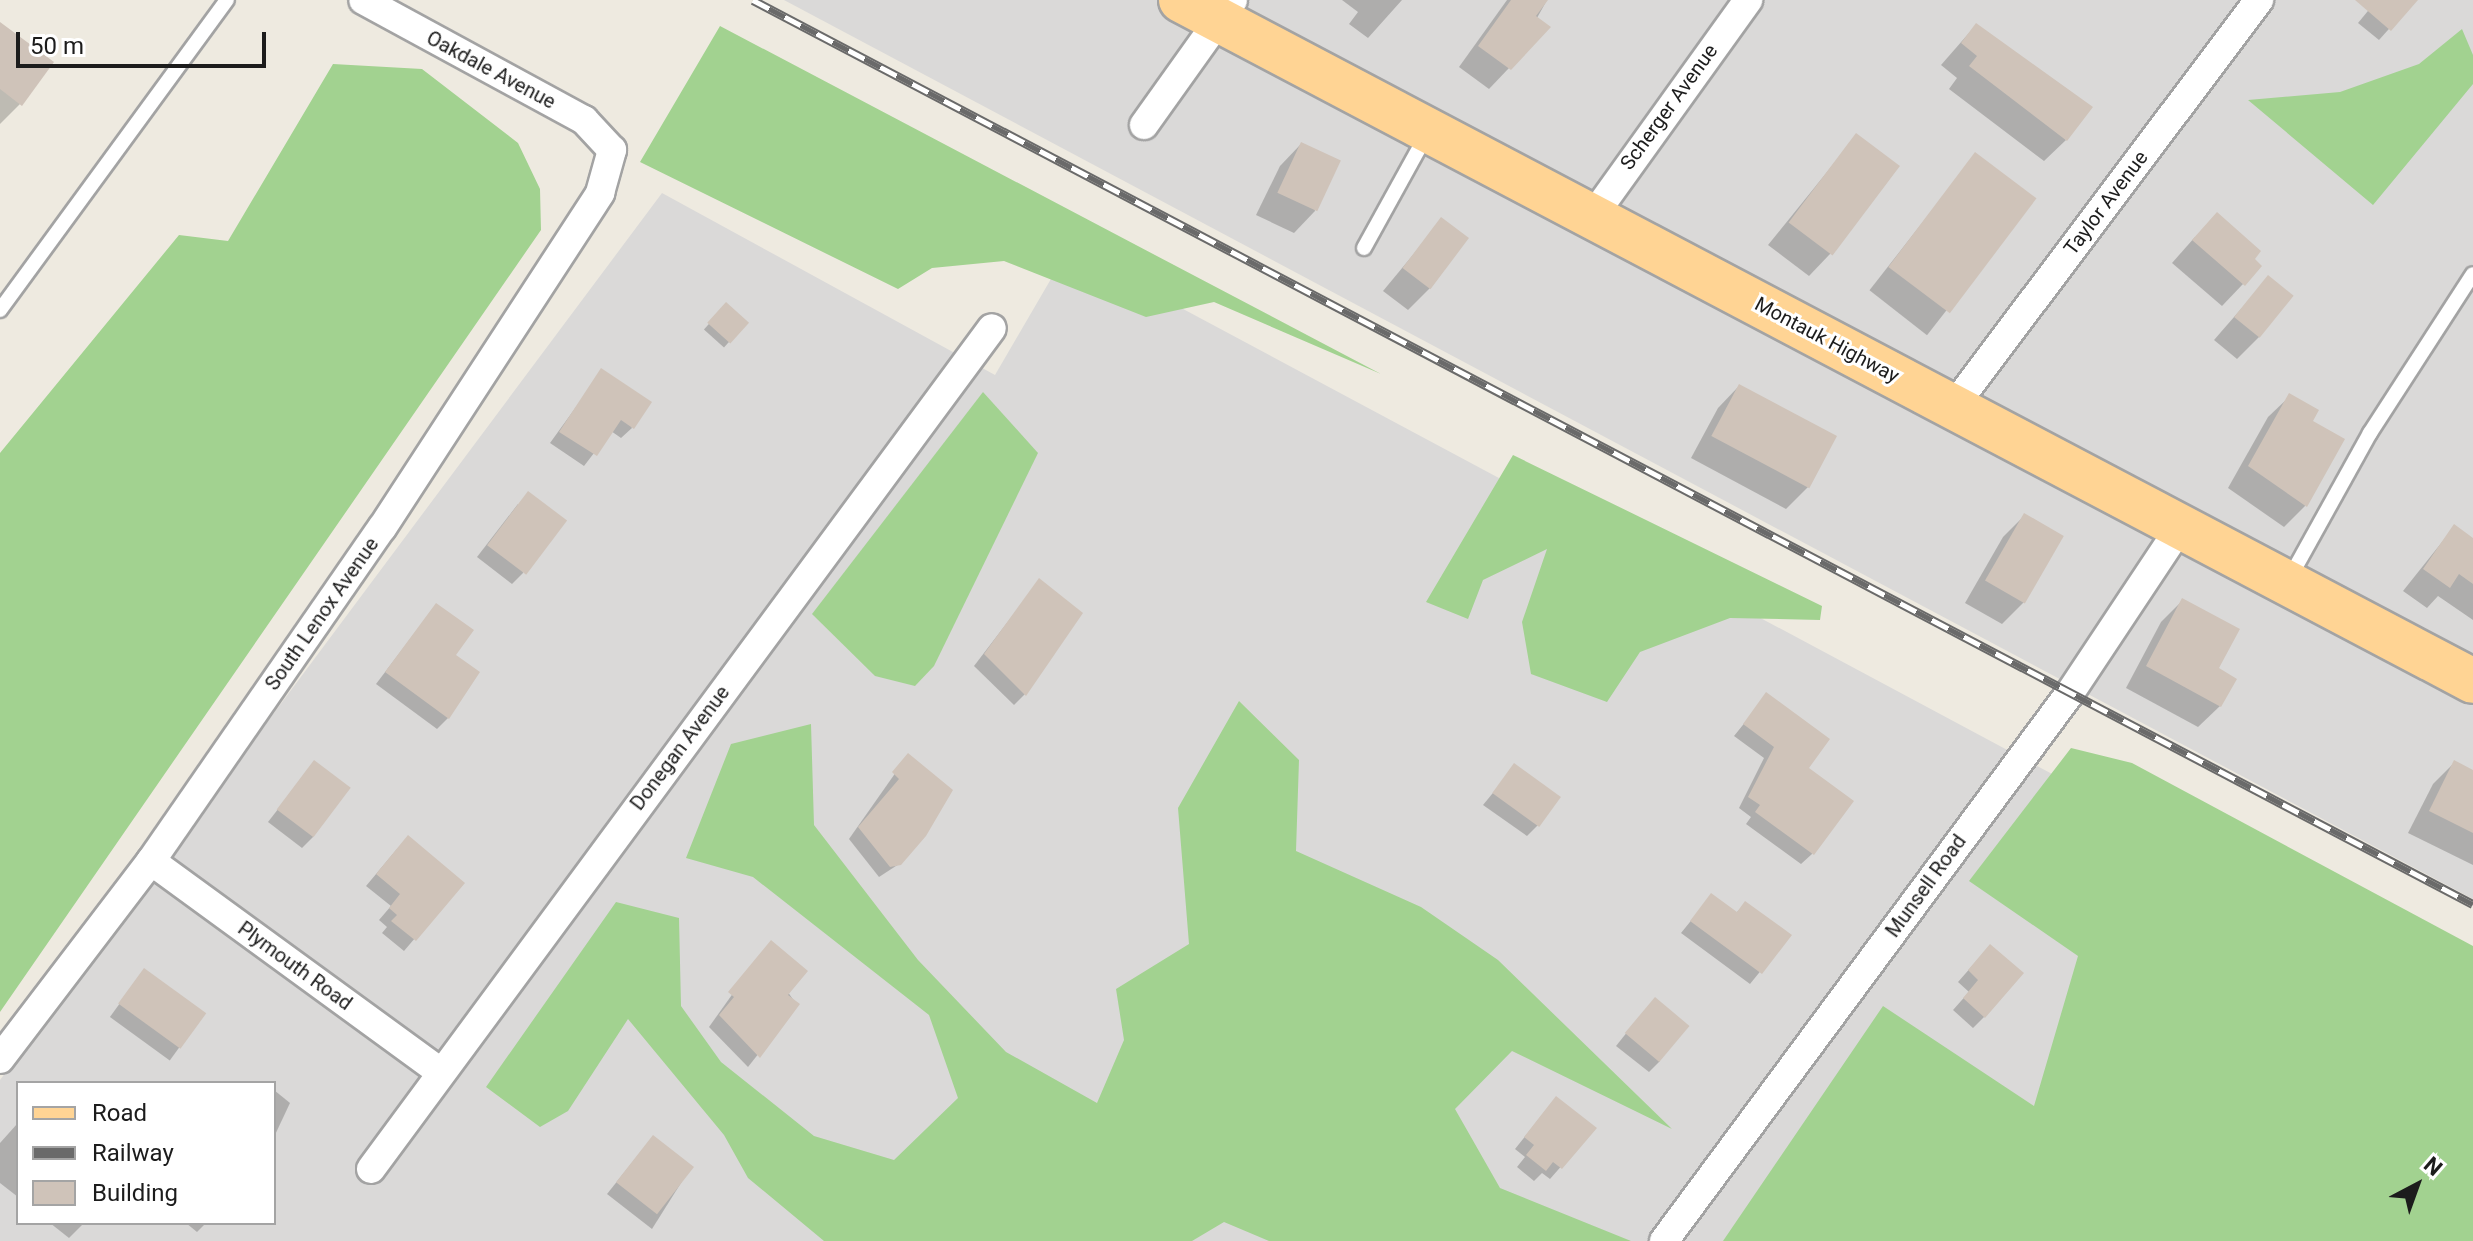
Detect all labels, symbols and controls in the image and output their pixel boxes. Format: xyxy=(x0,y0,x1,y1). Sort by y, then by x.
scale bar xyxy=(20,16,270,66)
street label: Oakdale Avenue xyxy=(422,26,560,114)
text: 50 m xyxy=(30,32,84,60)
street label: Scherger Avenue xyxy=(1615,39,1723,175)
street label: Taylor Avenue xyxy=(2059,146,2153,260)
street label: Montauk Highway xyxy=(1751,292,1903,388)
street label: South Lenox Avenue xyxy=(260,533,384,695)
street label: Donegan Avenue xyxy=(625,681,735,815)
street label: Munsell Road xyxy=(1881,830,1971,942)
street label: Plymouth Road xyxy=(233,917,357,1015)
legend xyxy=(16,1081,276,1225)
text: Road xyxy=(92,1099,147,1127)
text: Railway xyxy=(92,1139,174,1167)
north arrow xyxy=(2377,1145,2457,1225)
text: N xyxy=(2419,1152,2447,1181)
text: Building xyxy=(92,1179,178,1207)

